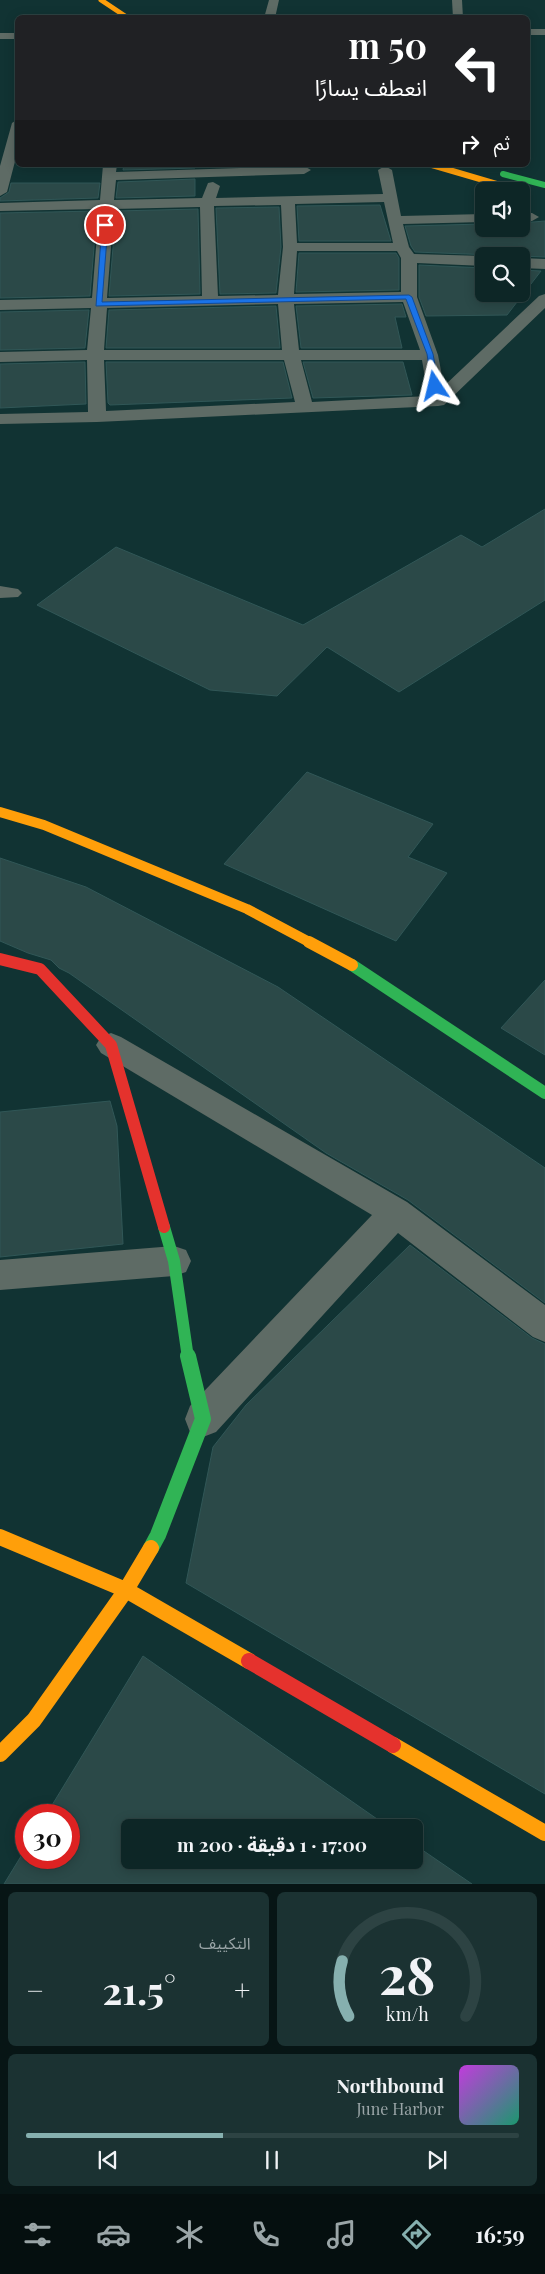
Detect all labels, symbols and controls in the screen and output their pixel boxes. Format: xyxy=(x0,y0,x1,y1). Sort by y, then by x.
text: 50 m xyxy=(349,21,427,68)
icon: left xyxy=(445,35,510,100)
text: انعطف يسارًا xyxy=(315,72,427,102)
text: ثم xyxy=(494,129,510,155)
icon: right xyxy=(456,130,484,158)
map controls xyxy=(475,182,530,302)
button: sound xyxy=(475,182,530,237)
pin xyxy=(84,204,126,246)
icon: arrive xyxy=(91,211,119,239)
button: search xyxy=(475,247,530,302)
position arrow xyxy=(408,359,460,411)
speed limit sign: 30 xyxy=(15,1804,80,1869)
text: 17:00 · 1 دقيقة · 200 m xyxy=(177,1831,367,1857)
text: التكييف xyxy=(199,1932,251,1953)
text: 28 xyxy=(379,1939,435,2008)
text: 21.5° xyxy=(102,1964,176,2015)
text: − xyxy=(26,1971,44,2008)
text: + xyxy=(234,1971,251,2008)
text: km/h xyxy=(385,2002,429,2025)
text: Northbound xyxy=(336,2072,444,2098)
text: June Harbor xyxy=(356,2098,444,2119)
icon: previous xyxy=(94,2146,122,2174)
icon: pause xyxy=(258,2146,286,2174)
icon: next xyxy=(423,2146,451,2174)
icon: filters xyxy=(20,2217,55,2252)
icon: car xyxy=(96,2217,131,2252)
icon: climate xyxy=(172,2217,207,2252)
icon: phone xyxy=(248,2217,283,2252)
icon: music xyxy=(324,2217,359,2252)
icon: directions xyxy=(399,2217,434,2252)
text: 16:59 xyxy=(475,2219,525,2249)

